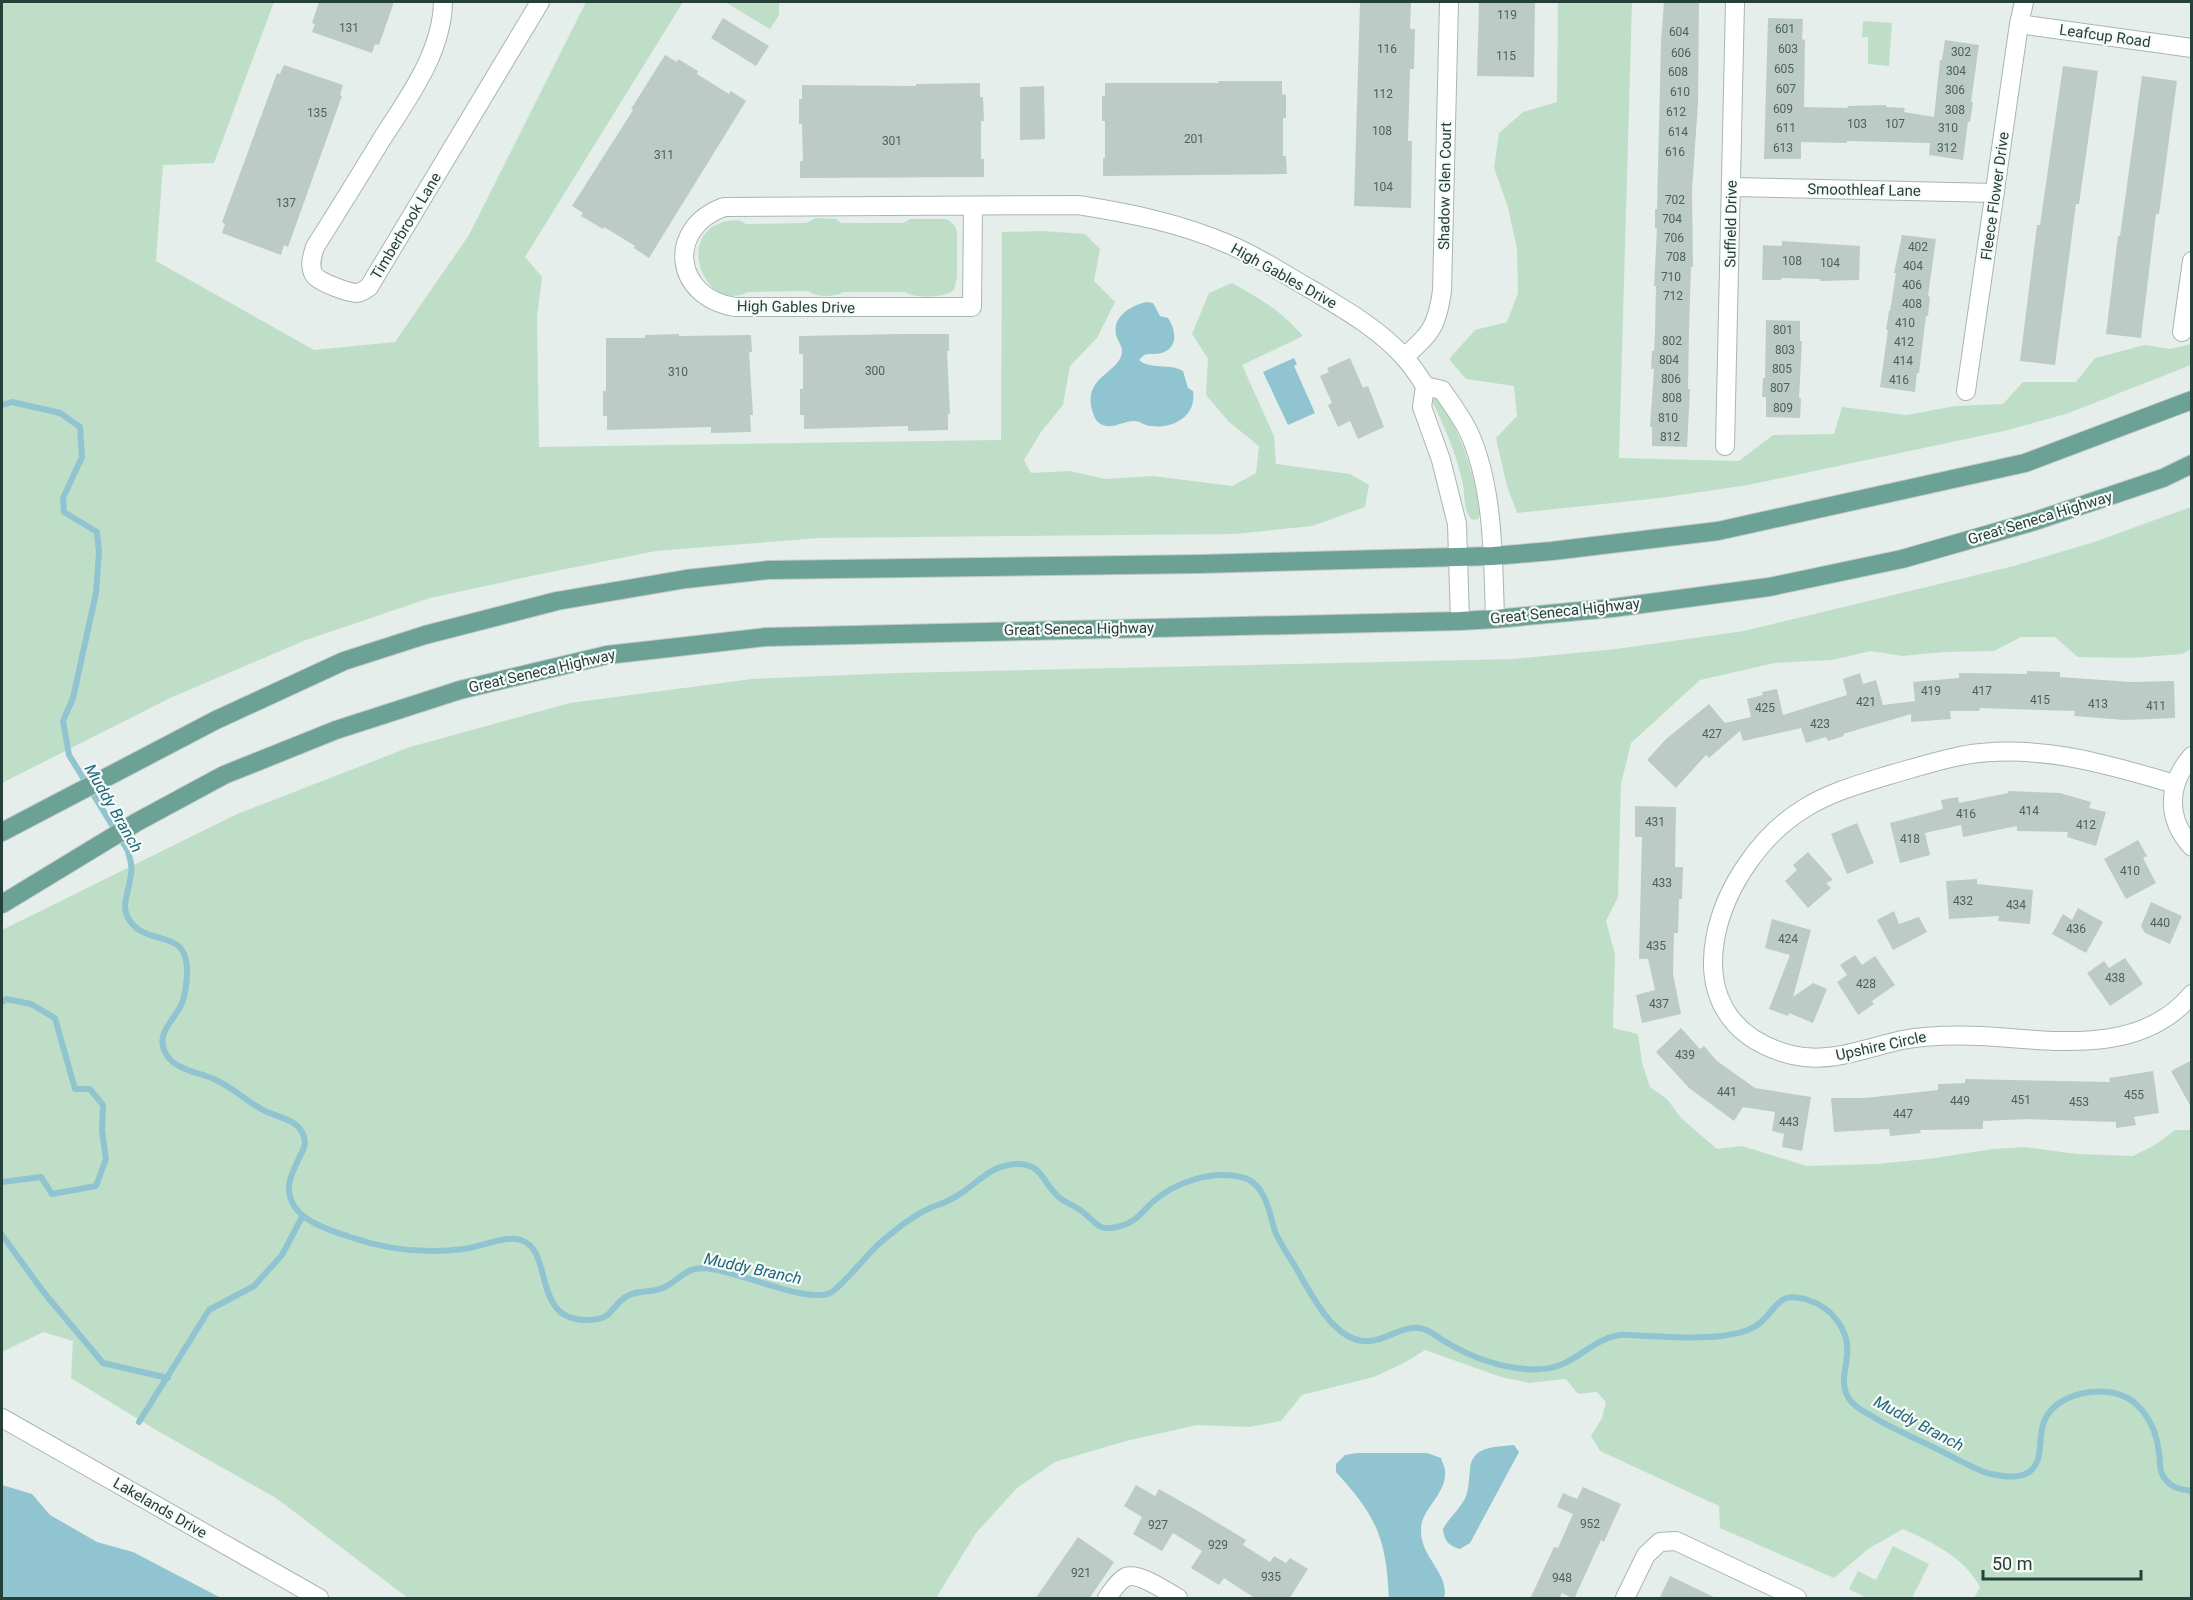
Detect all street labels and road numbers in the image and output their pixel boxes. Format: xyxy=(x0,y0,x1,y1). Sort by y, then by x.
street label: Leafcup Road xyxy=(2058,21,2152,51)
street label: Shadow Glen Court xyxy=(1435,122,1455,250)
street label: Fleece Flower Drive xyxy=(1977,131,2013,261)
street label: Timberbrook Lane xyxy=(367,169,445,283)
street label: Suffield Drive xyxy=(1721,180,1741,268)
street label: Smoothleaf Lane xyxy=(1807,180,1921,200)
street label: High Gables Drive xyxy=(1228,239,1340,313)
street label: High Gables Drive xyxy=(737,297,855,317)
street label: Great Seneca Highway xyxy=(1966,487,2114,549)
street label: Great Seneca Highway xyxy=(1489,594,1641,628)
street label: Great Seneca Highway xyxy=(1004,619,1154,639)
street label: Great Seneca Highway xyxy=(467,645,617,697)
street label: Upshire Circle xyxy=(1834,1028,1928,1064)
street label: Lakelands Drive xyxy=(110,1474,210,1542)

